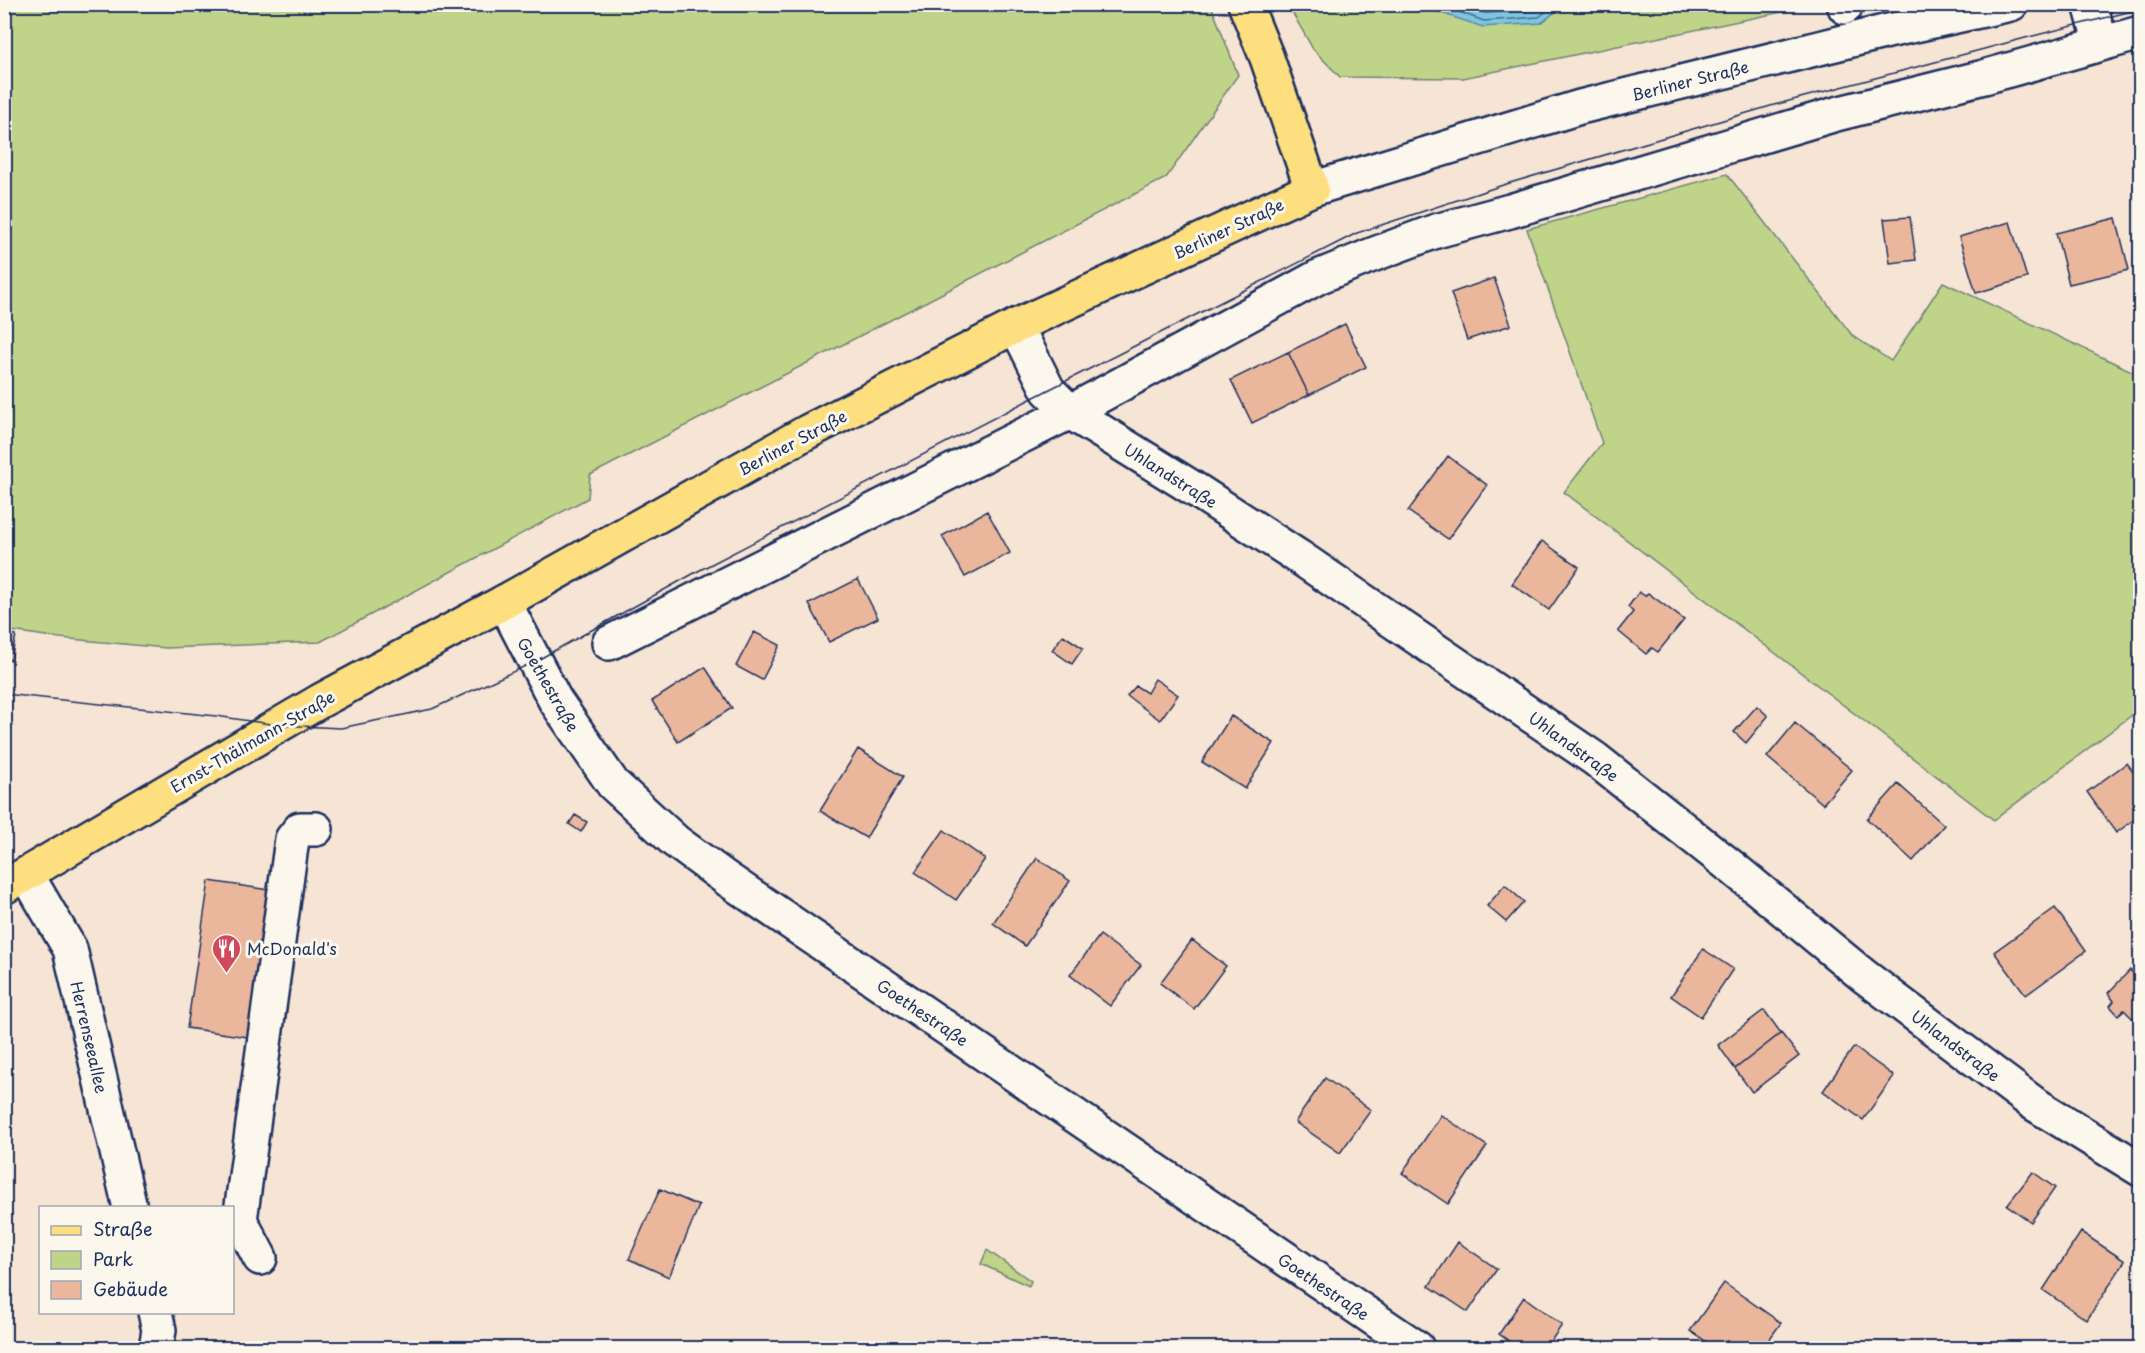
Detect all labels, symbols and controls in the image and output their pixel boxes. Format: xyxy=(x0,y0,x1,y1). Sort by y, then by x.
street label: Berliner Straße xyxy=(1629,54,1751,106)
street label: Berliner Straße xyxy=(1169,192,1287,264)
street label: Berliner Straße xyxy=(733,403,851,481)
street label: Uhlandstraße xyxy=(1120,437,1222,513)
street label: Goethestraße xyxy=(512,632,586,736)
street label: Ernst-Thälmann-Straße xyxy=(165,684,339,798)
street label: Uhlandstraße xyxy=(1524,705,1624,787)
restaurant icon: McDonald's xyxy=(210,932,242,974)
place label: McDonald's xyxy=(247,936,337,960)
street label: Goethestraße xyxy=(872,973,974,1051)
street label: Herrenseeallee xyxy=(65,979,115,1096)
street label: Uhlandstraße xyxy=(1906,1004,2006,1086)
legend xyxy=(39,1206,234,1314)
text: Straße xyxy=(93,1215,153,1242)
text: Park xyxy=(93,1245,133,1272)
street label: Goethestraße xyxy=(1273,1247,1375,1325)
text: Gebäude xyxy=(93,1275,168,1302)

